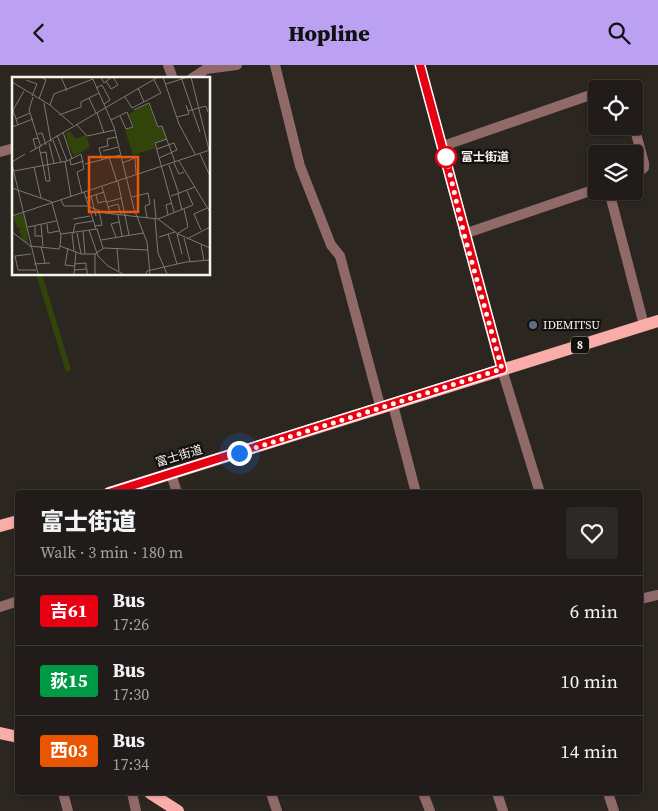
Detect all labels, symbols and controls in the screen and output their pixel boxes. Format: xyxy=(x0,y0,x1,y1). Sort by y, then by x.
text: Hopline xyxy=(288,18,370,48)
icon: back xyxy=(25,19,53,47)
icon: search xyxy=(605,19,633,47)
inset map xyxy=(12,77,210,275)
map controls xyxy=(588,80,643,200)
button: locate xyxy=(588,80,643,135)
button: layers xyxy=(588,145,643,200)
marker: 富士街道 xyxy=(435,146,457,168)
place label: 富士街道 xyxy=(461,149,509,165)
place label: IDEMITSU xyxy=(543,317,600,333)
marker: IDEMITSU xyxy=(527,319,539,331)
road number: 8 xyxy=(571,337,589,353)
street label: 富士街道 xyxy=(154,441,204,471)
your location xyxy=(227,441,252,466)
text: 富士街道 xyxy=(40,505,136,538)
button: heart xyxy=(566,507,618,559)
text: Walk · 3 min · 180 m xyxy=(40,541,183,563)
text: Bus xyxy=(113,587,145,613)
text: 吉61 xyxy=(50,598,88,623)
text: 6 min xyxy=(570,598,618,624)
text: 17:26 xyxy=(113,613,149,635)
text: Bus xyxy=(113,657,145,683)
text: 荻15 xyxy=(50,668,88,693)
text: 10 min xyxy=(560,668,618,694)
text: 17:30 xyxy=(113,683,149,705)
text: Bus xyxy=(113,727,145,753)
text: 西03 xyxy=(50,738,88,763)
text: 14 min xyxy=(560,738,618,764)
text: 17:34 xyxy=(113,753,149,775)

